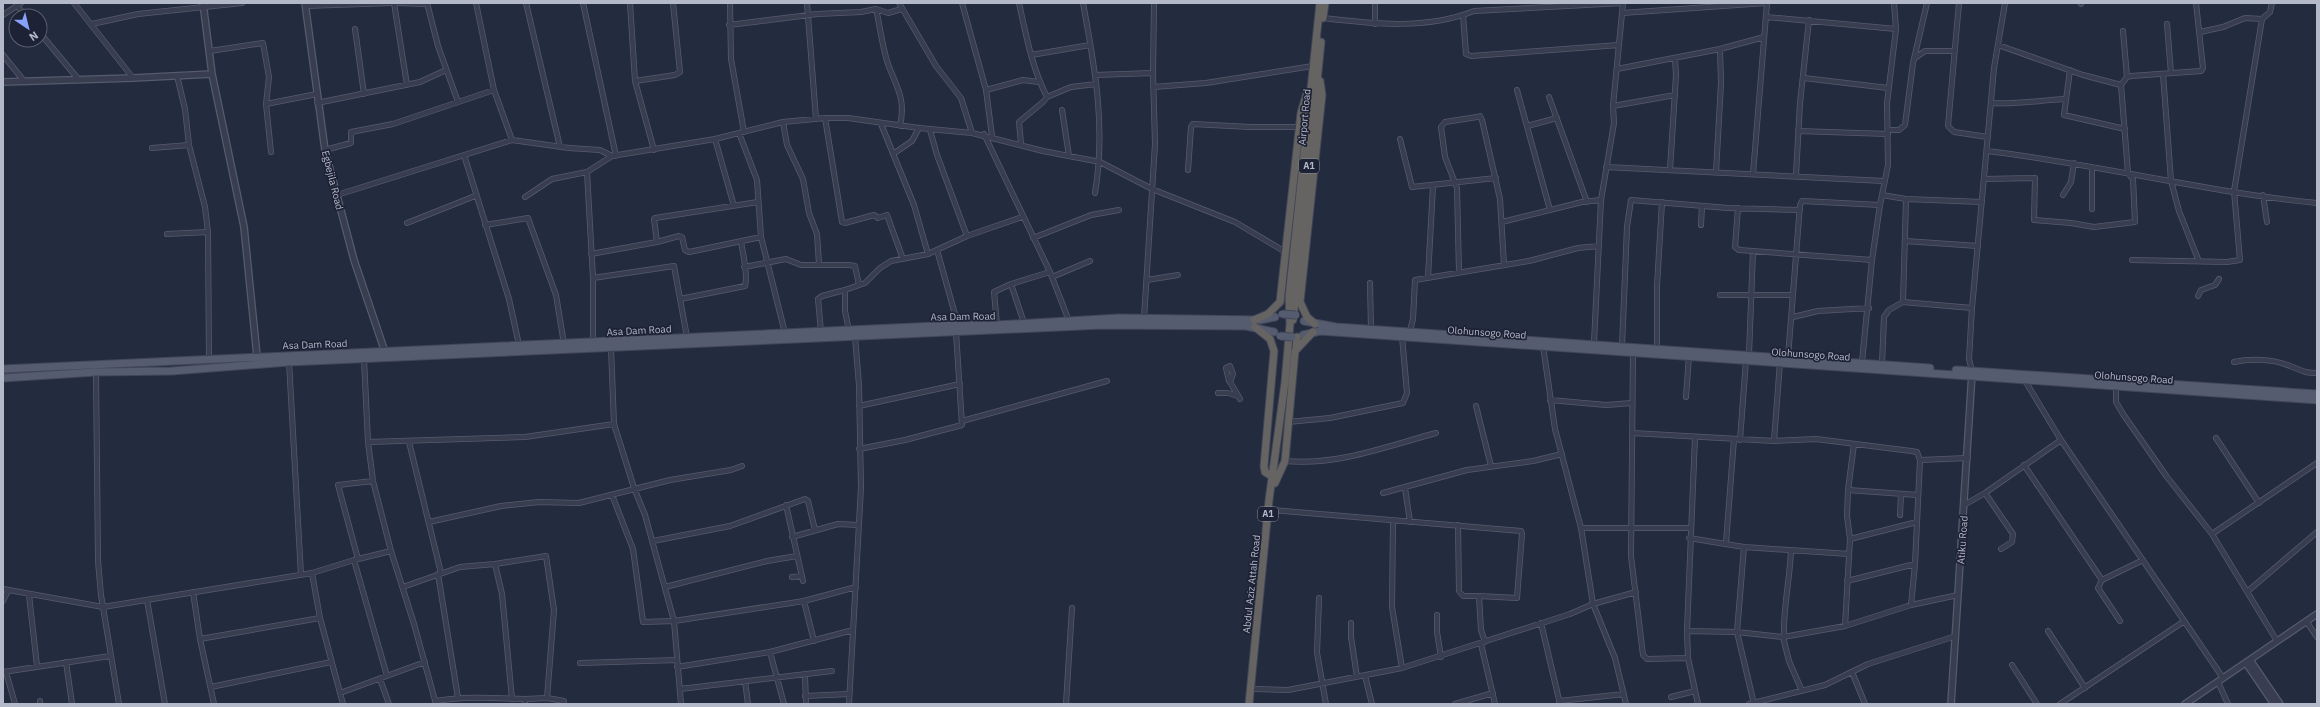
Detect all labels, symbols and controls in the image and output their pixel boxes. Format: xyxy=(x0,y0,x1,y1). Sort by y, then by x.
north arrow xyxy=(8,8,48,48)
text: N xyxy=(26,28,41,44)
street label: Airport Road xyxy=(1296,88,1313,146)
street label: Egbejila Road xyxy=(319,149,346,211)
road number: A1 xyxy=(1299,159,1319,173)
street label: Asa Dam Road xyxy=(930,309,996,324)
street label: Asa Dam Road xyxy=(606,322,672,339)
street label: Olohunsogo Road xyxy=(1447,323,1527,342)
street label: Asa Dam Road xyxy=(282,337,348,352)
street label: Olohunsogo Road xyxy=(1771,345,1851,364)
street label: Olohunsogo Road xyxy=(2094,368,2174,387)
road number: A1 xyxy=(1258,507,1278,521)
street label: Atiku Road xyxy=(1954,515,1971,565)
street label: Abdul Aziz Attah Road xyxy=(1240,534,1263,634)

